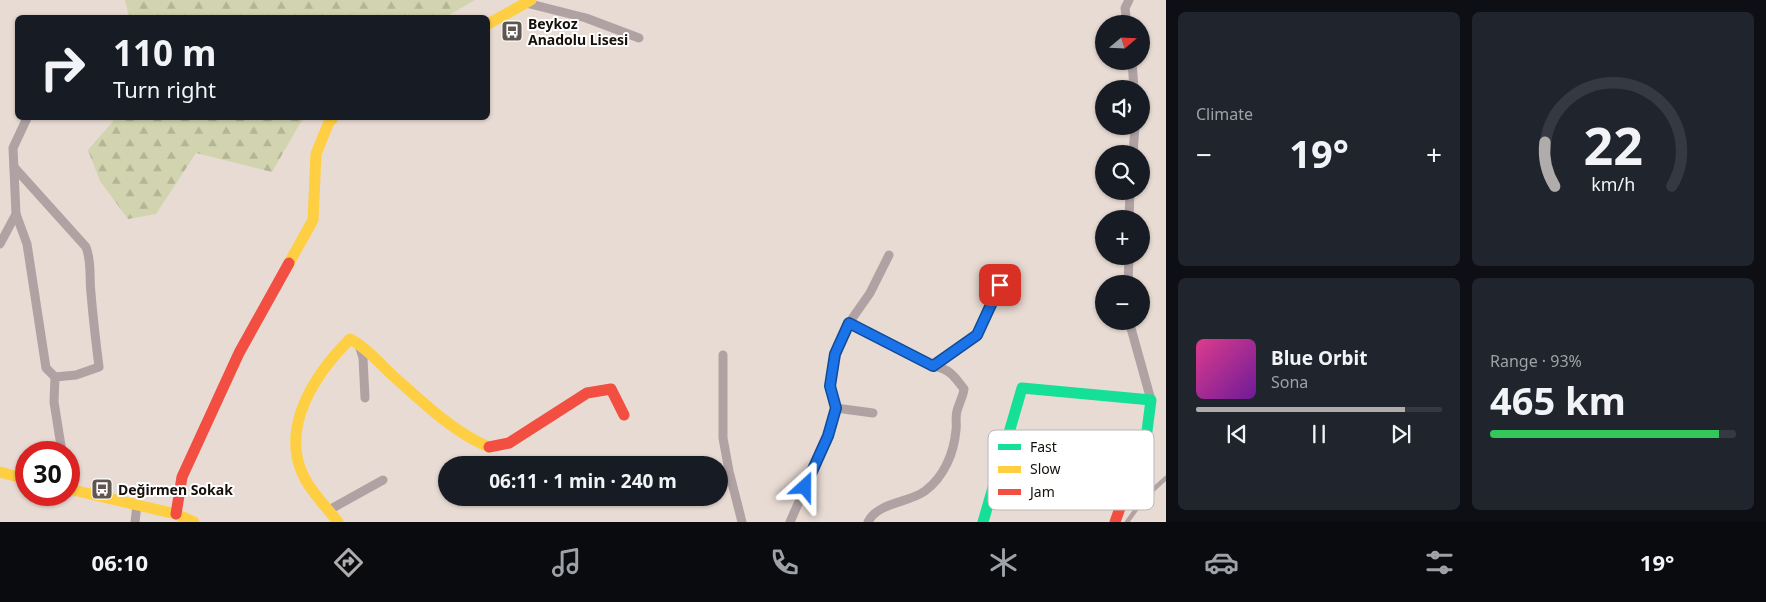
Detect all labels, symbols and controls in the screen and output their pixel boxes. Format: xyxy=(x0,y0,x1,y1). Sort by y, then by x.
place label: Beykoz Anadolu Lisesi xyxy=(528,14,628,49)
north arrow xyxy=(1095,15,1150,70)
map controls xyxy=(1095,15,1150,330)
bus stop icon: Beykoz Anadolu Lisesi xyxy=(500,19,524,43)
text: 110 m xyxy=(113,29,216,76)
icon: right xyxy=(30,35,95,100)
text: Turn right xyxy=(113,74,216,104)
button: sound xyxy=(1095,80,1150,135)
text: Climate xyxy=(1196,103,1253,125)
text: 22 xyxy=(1583,109,1643,180)
text: 19° xyxy=(1289,127,1349,179)
text: − xyxy=(1196,135,1212,173)
text: + xyxy=(1426,135,1442,173)
button: search xyxy=(1095,145,1150,200)
text: km/h xyxy=(1591,172,1635,196)
button: + xyxy=(1095,210,1150,265)
pin xyxy=(979,264,1021,306)
icon: arrive xyxy=(986,271,1014,299)
button: − xyxy=(1095,275,1150,330)
text: Blue Orbit xyxy=(1271,345,1367,371)
text: Range · 93% xyxy=(1490,350,1582,372)
text: Sona xyxy=(1271,371,1308,393)
text: 465 km xyxy=(1490,374,1626,426)
icon: previous xyxy=(1223,420,1251,448)
icon: pause xyxy=(1305,420,1333,448)
icon: next xyxy=(1387,420,1415,448)
legend xyxy=(988,430,1154,510)
text: Fast xyxy=(1030,437,1057,456)
speed limit sign: 30 xyxy=(15,441,80,506)
text: Slow xyxy=(1030,459,1061,478)
position arrow xyxy=(778,460,830,512)
text: 06:11 · 1 min · 240 m xyxy=(489,468,677,494)
bus stop icon: Değirmen Sokak xyxy=(90,477,114,501)
place label: Değirmen Sokak xyxy=(118,480,233,499)
text: Jam xyxy=(1028,482,1055,501)
icon: directions xyxy=(331,545,366,580)
icon: music xyxy=(549,545,584,580)
icon: phone xyxy=(767,545,802,580)
icon: climate xyxy=(986,545,1021,580)
icon: car xyxy=(1204,545,1239,580)
icon: filters xyxy=(1422,545,1457,580)
text: 06:10 xyxy=(92,547,148,577)
text: 19° xyxy=(1640,547,1674,577)

